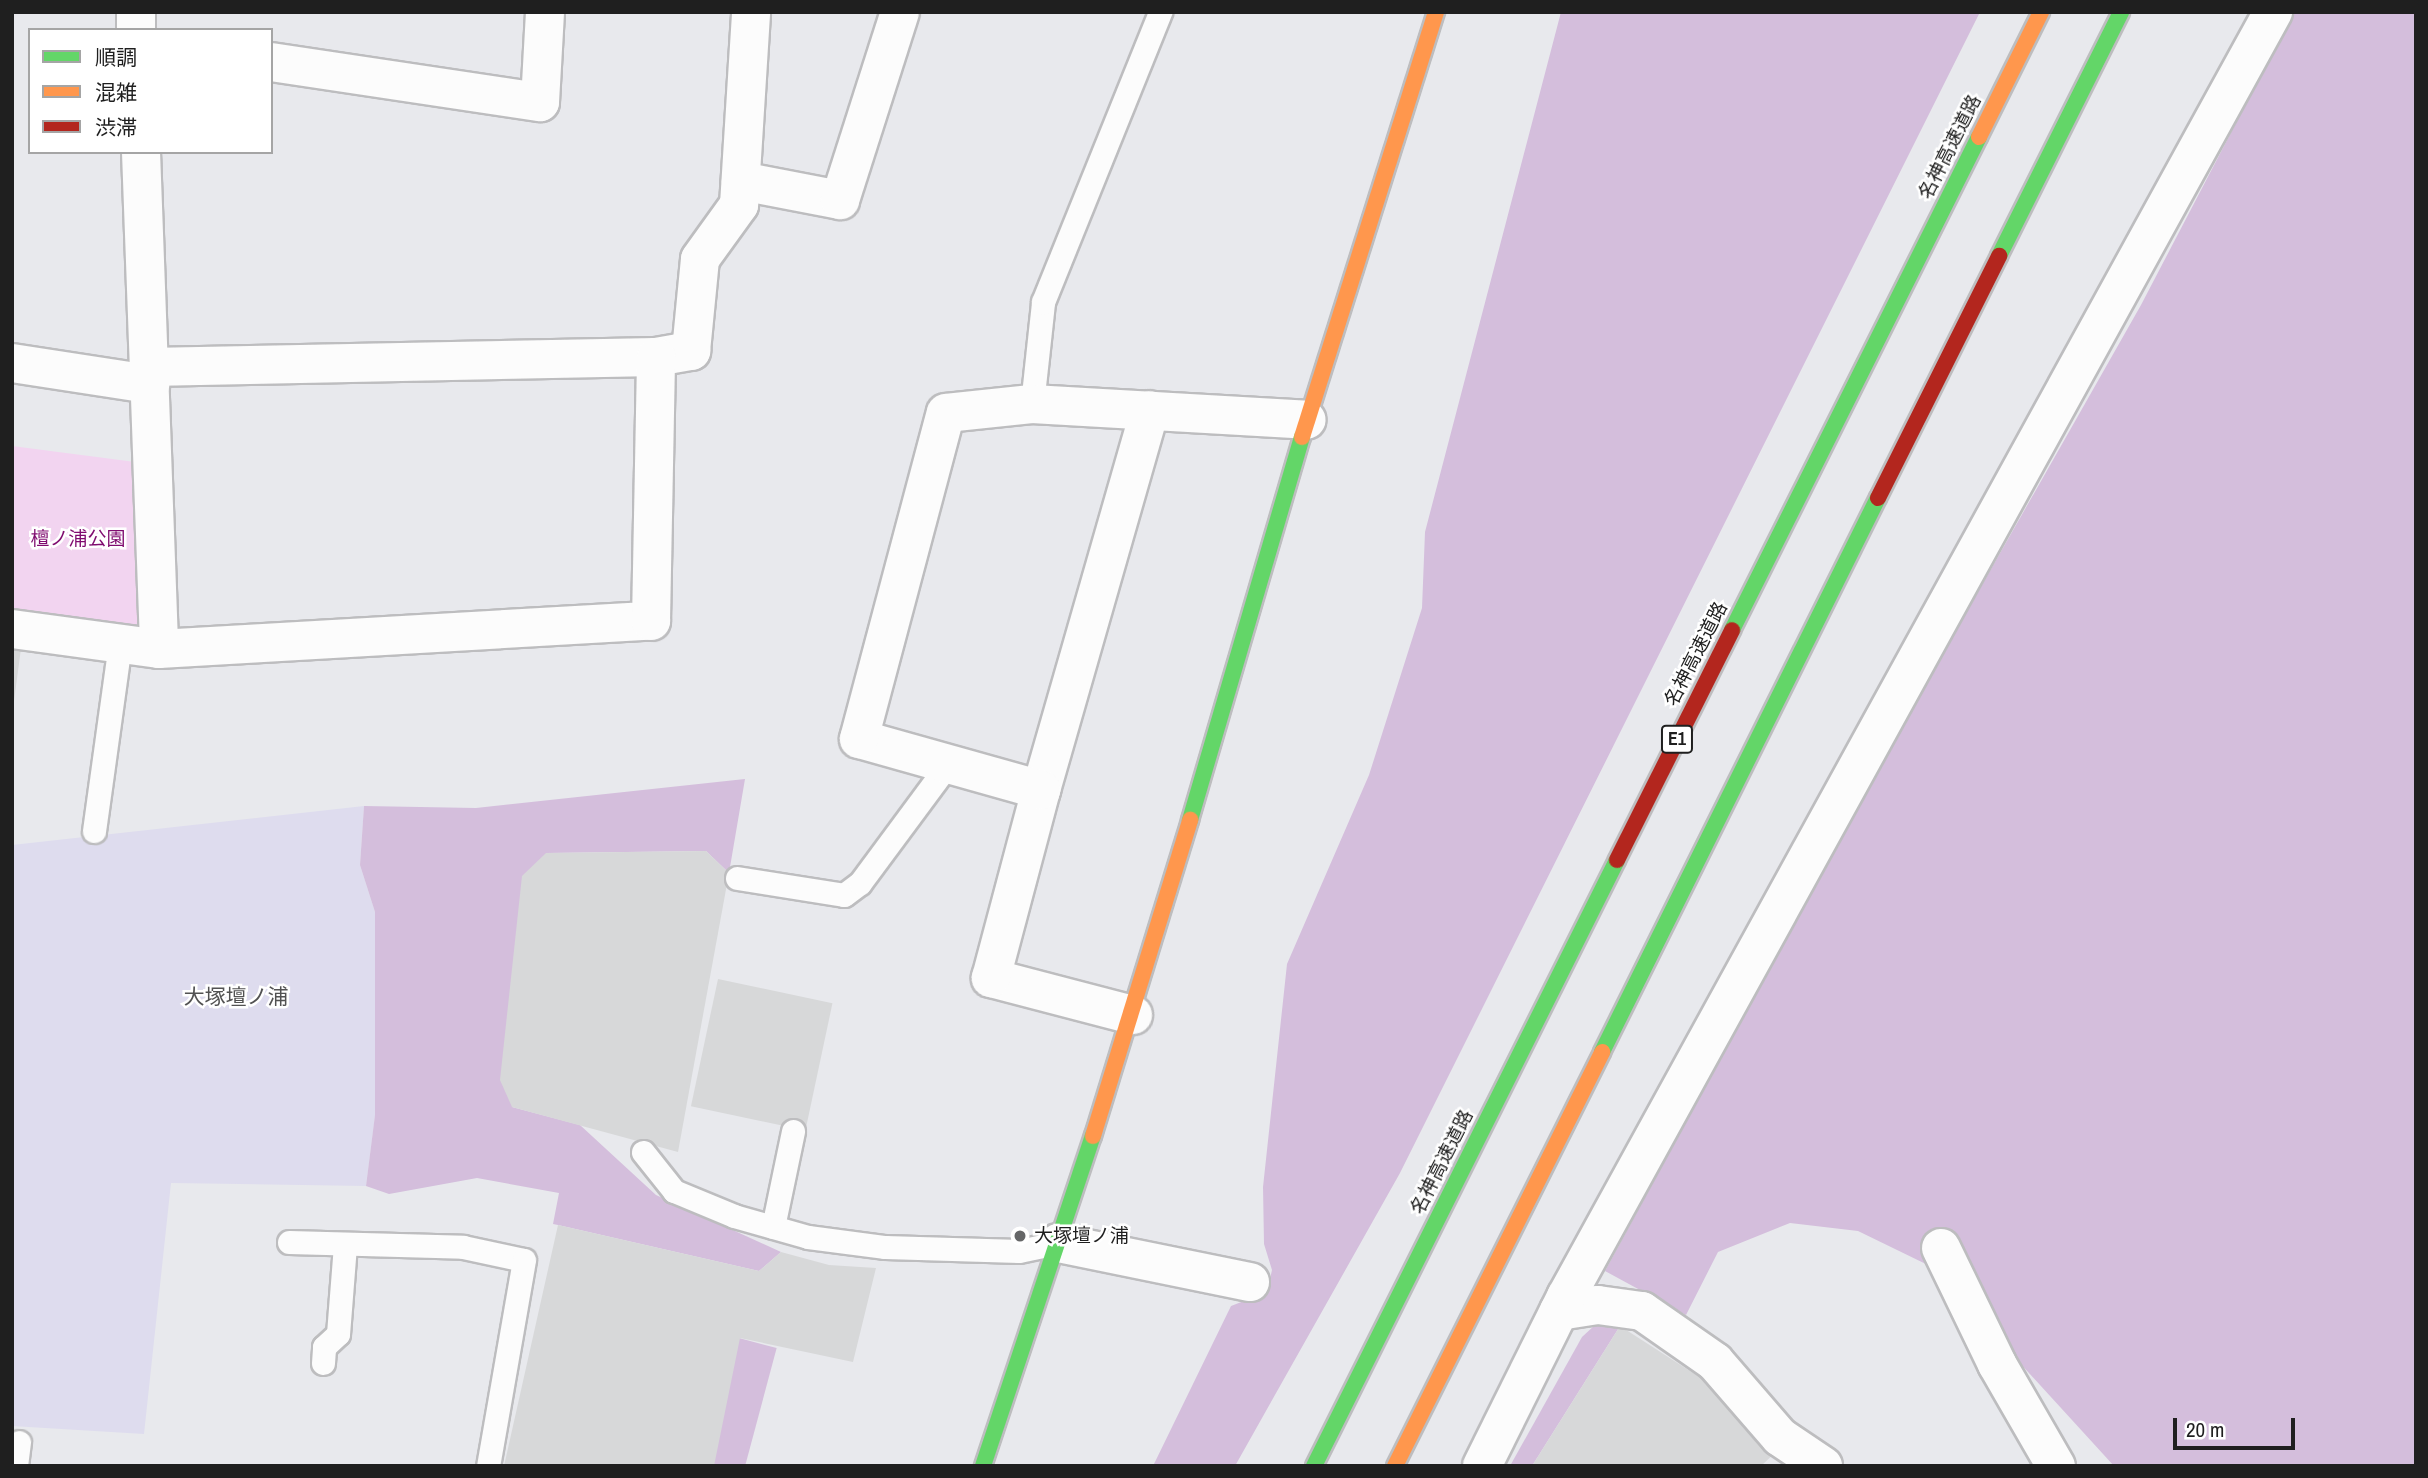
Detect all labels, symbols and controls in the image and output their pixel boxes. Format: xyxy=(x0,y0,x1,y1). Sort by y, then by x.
legend xyxy=(28,28,273,154)
text: 順調 xyxy=(95,43,137,72)
text: 混雑 xyxy=(95,78,137,107)
street label: 名神高速道路 xyxy=(1914,91,1986,203)
text: 渋滞 xyxy=(95,113,137,142)
park label: 檀ノ浦公園 xyxy=(31,528,125,550)
street label: 名神高速道路 xyxy=(1660,598,1732,710)
road number: E1 xyxy=(1660,724,1694,754)
district label: 大塚壇ノ浦 xyxy=(184,984,288,1010)
street label: 名神高速道路 xyxy=(1406,1106,1478,1218)
place label: 大塚壇ノ浦 xyxy=(1034,1225,1129,1247)
marker: 大塚壇ノ浦 xyxy=(1012,1228,1028,1244)
scale bar xyxy=(2176,1404,2298,1448)
text: 20 m xyxy=(2186,1415,2224,1444)

